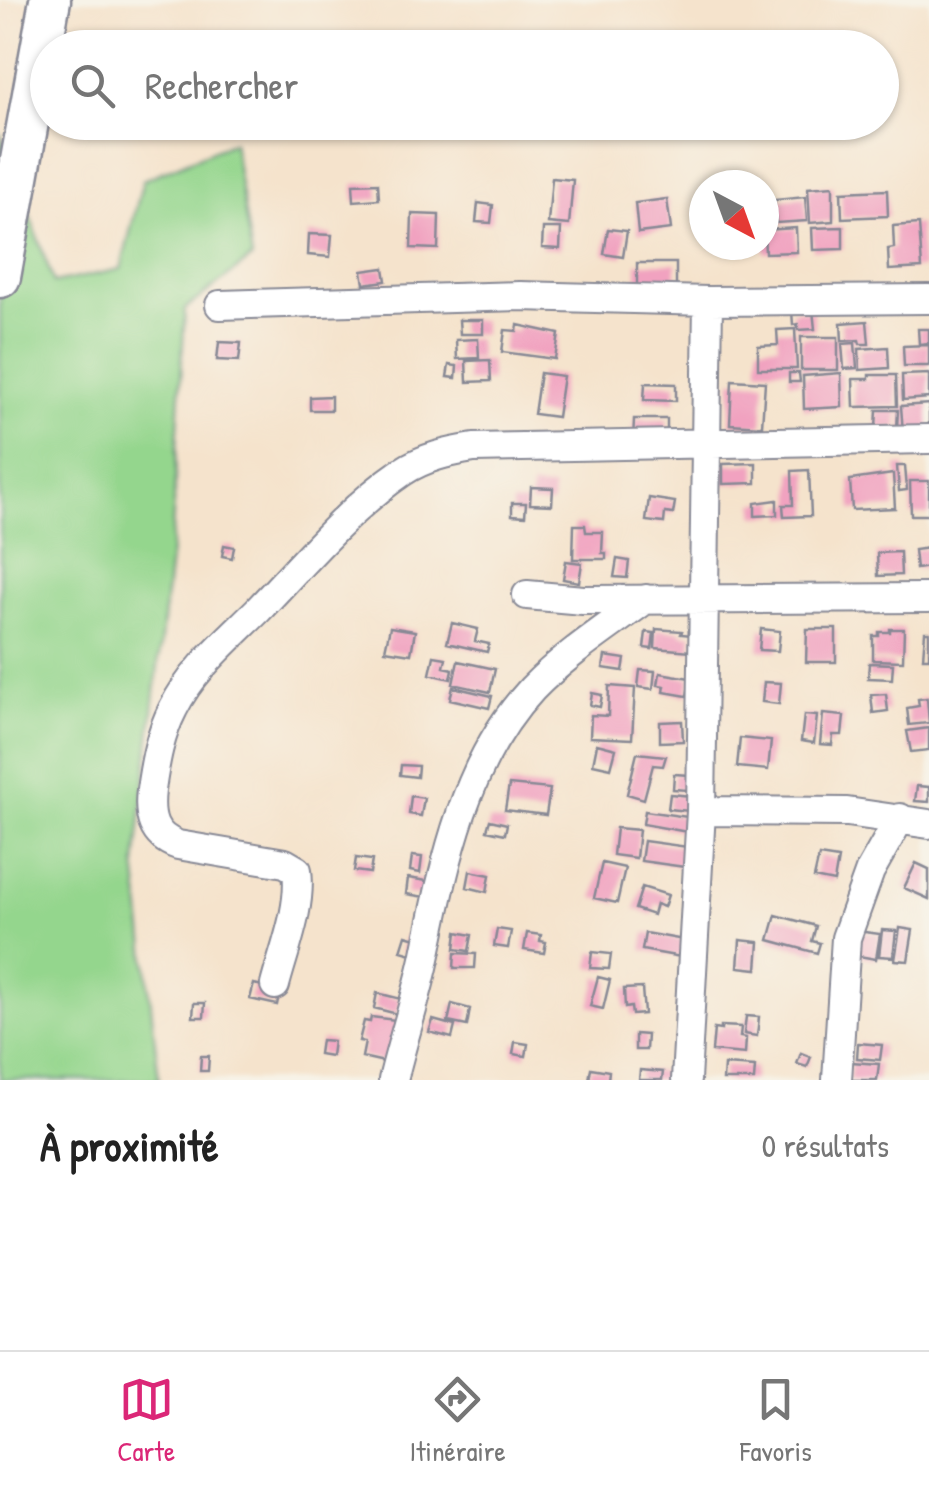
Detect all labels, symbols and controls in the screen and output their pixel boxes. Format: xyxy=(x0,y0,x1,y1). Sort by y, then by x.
search box xyxy=(30,30,899,140)
icon: search xyxy=(65,58,120,113)
text: Rechercher xyxy=(145,59,298,111)
north arrow xyxy=(689,170,779,260)
text: À proximité xyxy=(40,1117,219,1174)
text: 0 résultats xyxy=(762,1124,889,1167)
tab: Carte xyxy=(117,1372,175,1470)
tab: Itinéraire xyxy=(409,1372,506,1470)
tab: Favoris xyxy=(740,1372,812,1470)

